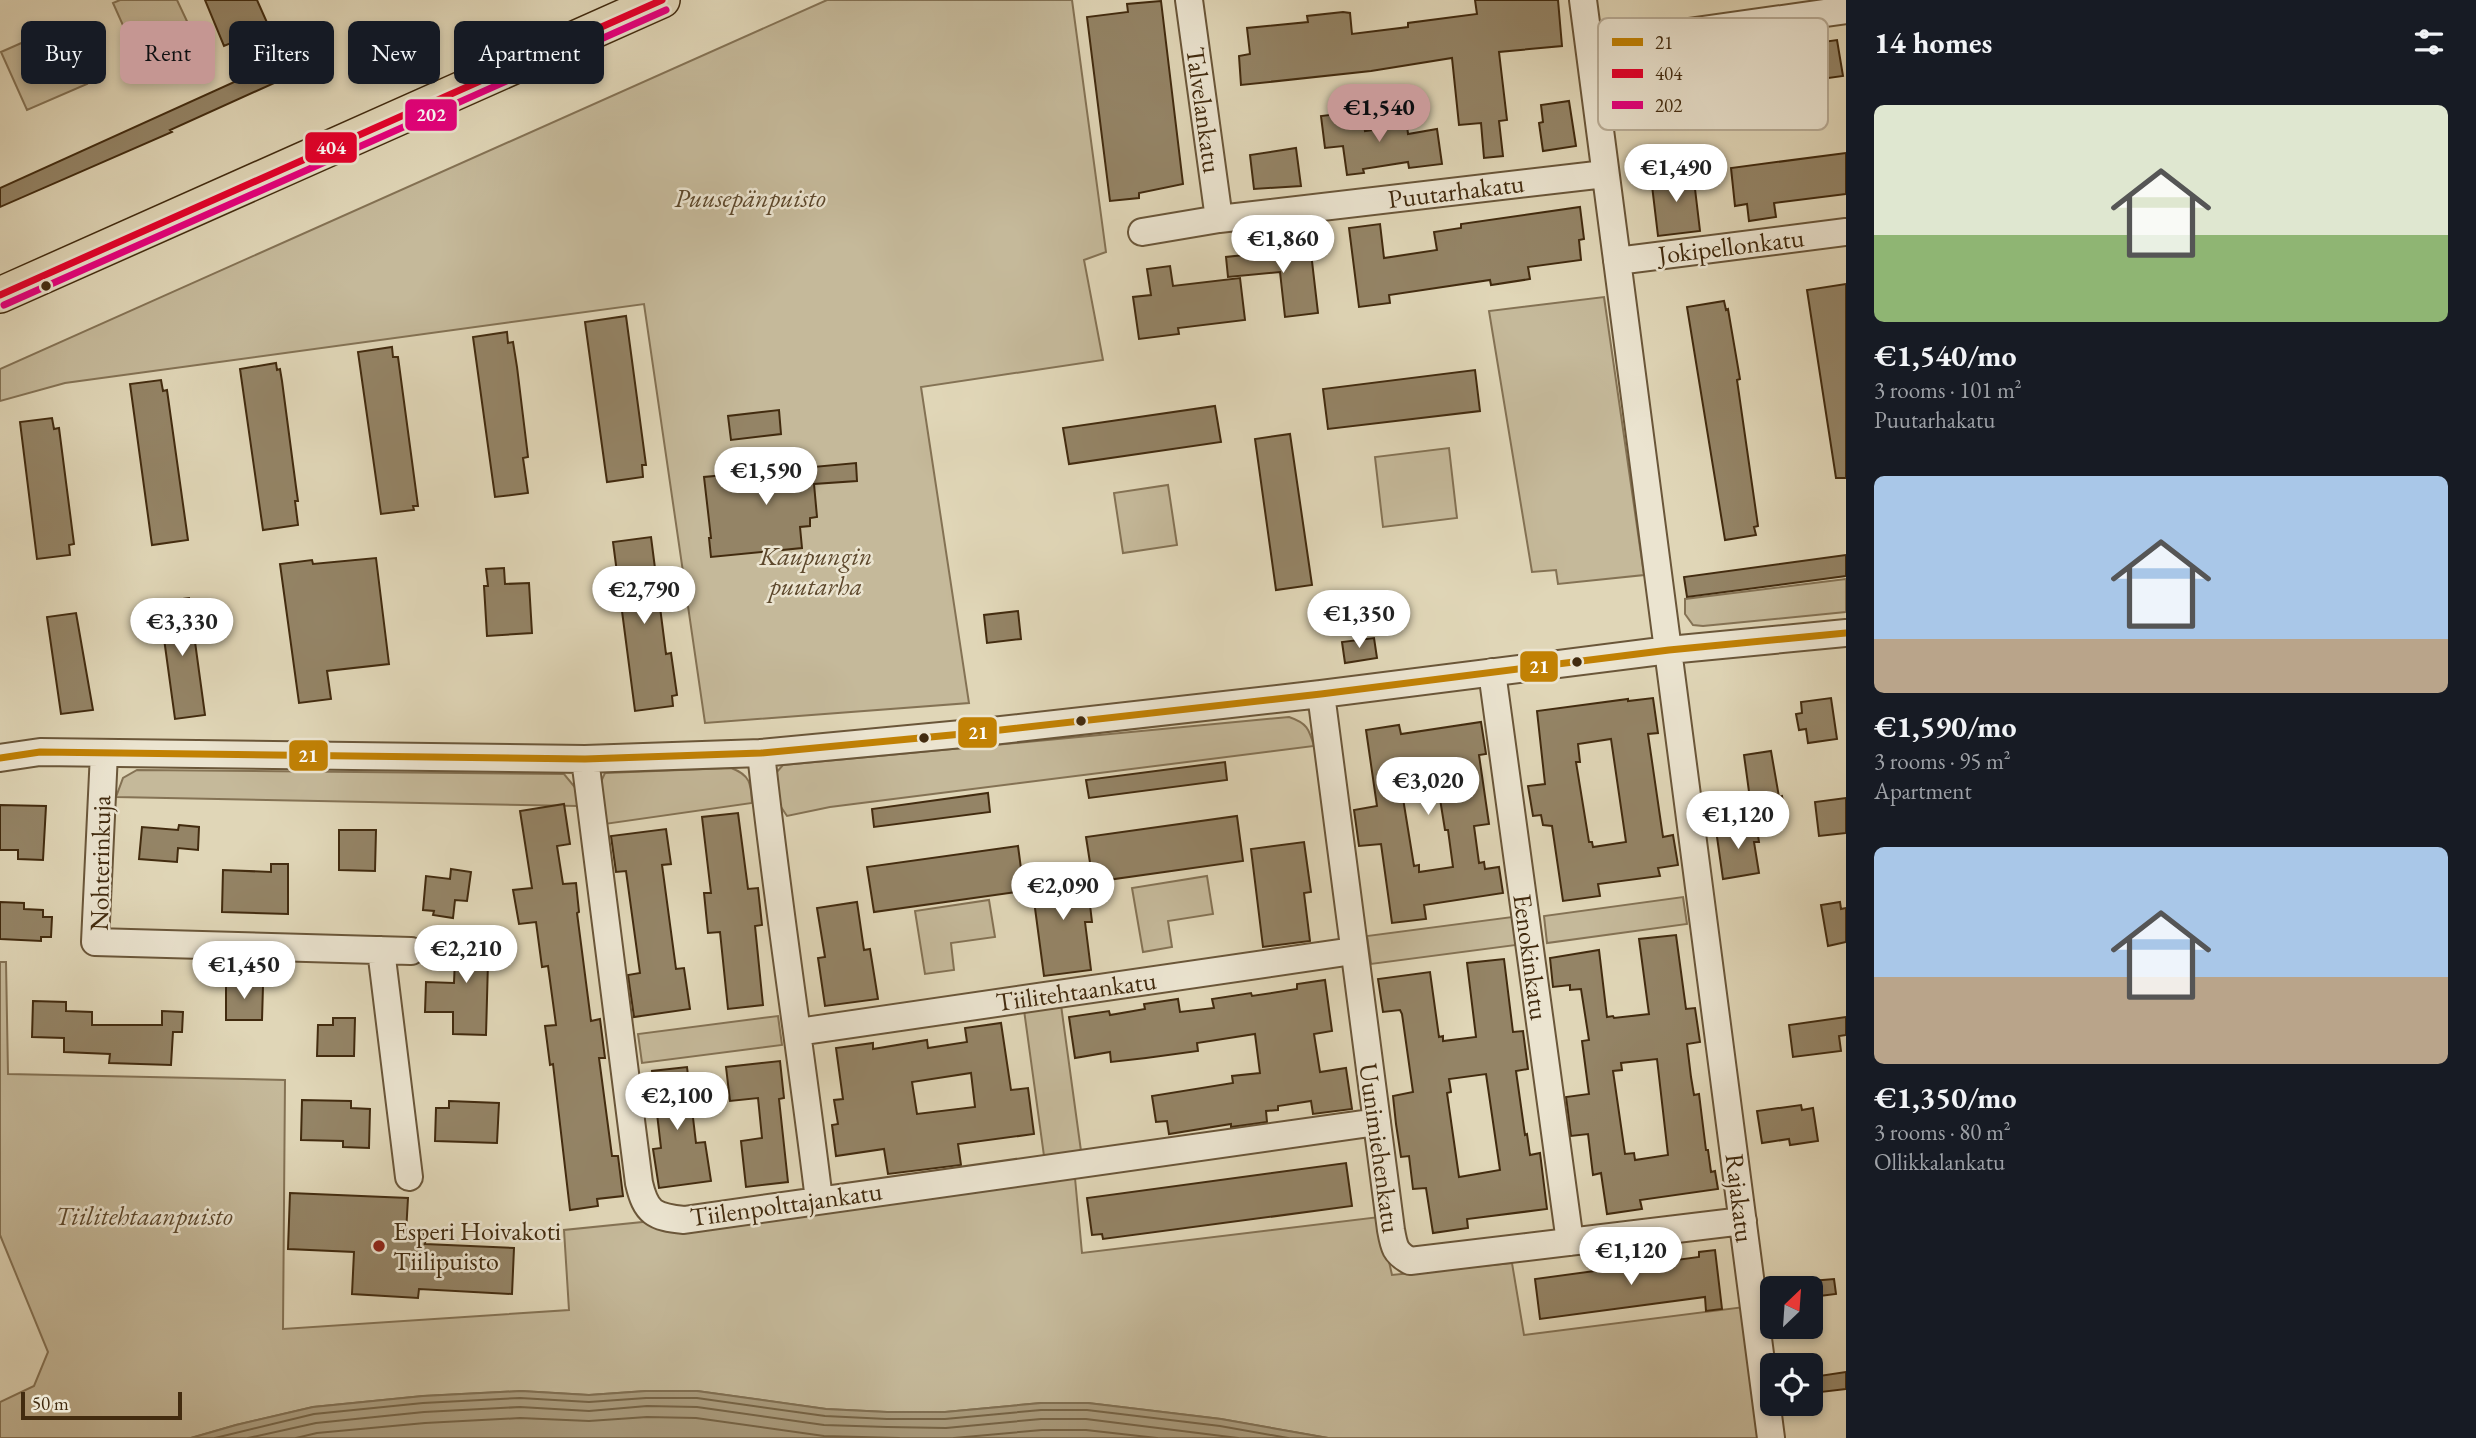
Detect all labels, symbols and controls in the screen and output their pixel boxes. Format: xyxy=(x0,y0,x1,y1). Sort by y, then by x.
legend xyxy=(1598,18,1828,130)
chip: Buy xyxy=(21,21,106,84)
chip: Rent xyxy=(120,21,215,84)
chip: Filters xyxy=(229,21,334,84)
chip: New xyxy=(348,21,440,84)
chip: Apartment xyxy=(454,21,604,84)
text: 14 homes xyxy=(1874,23,1992,62)
icon: filters xyxy=(2410,23,2448,61)
text: 21 xyxy=(1655,30,1673,55)
street label: Talvelankatu xyxy=(1178,45,1230,176)
text: 404 xyxy=(1655,61,1683,86)
pin: €1,540 xyxy=(1322,85,1436,144)
text: €1,540 xyxy=(1343,92,1415,122)
text: 202 xyxy=(1655,93,1682,118)
line badge: 202 xyxy=(404,98,458,132)
text: 202 xyxy=(416,102,446,127)
line badge: 404 xyxy=(304,131,358,164)
text: 404 xyxy=(316,135,347,160)
pin: €1,490 xyxy=(1619,144,1733,204)
icon: home xyxy=(2098,150,2224,276)
text: €1,490 xyxy=(1640,152,1712,182)
street label: Puutarhakatu xyxy=(1386,166,1526,216)
park label: Puusepänpuisto xyxy=(674,181,826,215)
pin: €1,860 xyxy=(1226,216,1340,275)
street label: Jokipellonkatu xyxy=(1654,220,1806,272)
text: €1,860 xyxy=(1247,223,1319,253)
unlabelled marker xyxy=(39,279,53,293)
text: €1,540/mo xyxy=(1874,336,2017,375)
text: 3 rooms · 101 m² xyxy=(1874,375,2022,405)
text: Puutarhakatu xyxy=(1874,405,1995,435)
pin: €1,590 xyxy=(709,448,823,507)
text: €1,590 xyxy=(730,455,802,485)
icon: home xyxy=(2098,521,2224,647)
park label: Kaupungin puutarha xyxy=(758,539,873,603)
pin: €2,790 xyxy=(587,566,701,626)
text: €2,790 xyxy=(608,574,680,604)
pin: €1,350 xyxy=(1302,590,1416,650)
pin: €3,330 xyxy=(125,598,239,658)
text: €1,350 xyxy=(1323,598,1395,628)
text: €3,330 xyxy=(146,606,218,636)
line badge: 21 xyxy=(1519,650,1559,683)
text: 21 xyxy=(1529,654,1549,679)
unlabelled marker xyxy=(1570,655,1584,669)
text: €1,590/mo xyxy=(1874,707,2017,746)
unlabelled marker xyxy=(1074,714,1088,728)
line badge: 21 xyxy=(957,716,998,749)
text: 21 xyxy=(968,720,988,745)
unlabelled marker xyxy=(917,731,931,745)
line badge: 21 xyxy=(288,739,329,772)
text: 21 xyxy=(298,743,318,768)
text: 3 rooms · 95 m² xyxy=(1874,746,2011,776)
pin: €3,020 xyxy=(1371,758,1485,817)
text: €3,020 xyxy=(1392,765,1464,795)
text: Apartment xyxy=(1874,776,1972,806)
pin: €1,120 xyxy=(1681,792,1795,851)
street label: Nohterinkuja xyxy=(82,794,118,931)
text: €1,120 xyxy=(1702,799,1774,829)
pin: €2,090 xyxy=(1006,862,1120,922)
text: €2,090 xyxy=(1027,870,1099,900)
street label: Eenokinkatu xyxy=(1505,892,1557,1023)
icon: home xyxy=(2098,892,2224,1018)
pin: €2,210 xyxy=(409,926,523,985)
text: €2,210 xyxy=(430,933,502,963)
pin: €1,450 xyxy=(187,942,301,1001)
text: €1,450 xyxy=(208,949,280,979)
street label: Tiilitehtaankatu xyxy=(994,963,1159,1019)
street label: Uunimiehenkatu xyxy=(1351,1061,1409,1236)
pin: €2,100 xyxy=(620,1072,734,1132)
text: €1,350/mo xyxy=(1874,1078,2017,1117)
text: €2,100 xyxy=(641,1080,713,1110)
text: 3 rooms · 80 m² xyxy=(1874,1117,2011,1147)
text: Ollikkalankatu xyxy=(1874,1147,2005,1177)
street label: Rajakatu xyxy=(1718,1152,1762,1245)
street label: Tiilenpolttajankatu xyxy=(688,1174,884,1234)
park label: Tiilitehtaanpuisto xyxy=(55,1199,233,1233)
place label: Esperi Hoivakoti Tiilipuisto xyxy=(393,1214,561,1278)
pin: €1,120 xyxy=(1574,1228,1688,1287)
text: €1,120 xyxy=(1595,1235,1667,1265)
marker: Esperi Hoivakoti Tiilipuisto xyxy=(371,1238,387,1254)
north arrow xyxy=(1760,1276,1824,1339)
map controls xyxy=(1760,1276,1823,1416)
button: locate xyxy=(1760,1353,1823,1416)
scale bar xyxy=(21,1389,182,1421)
text: 50 m xyxy=(32,1391,69,1416)

